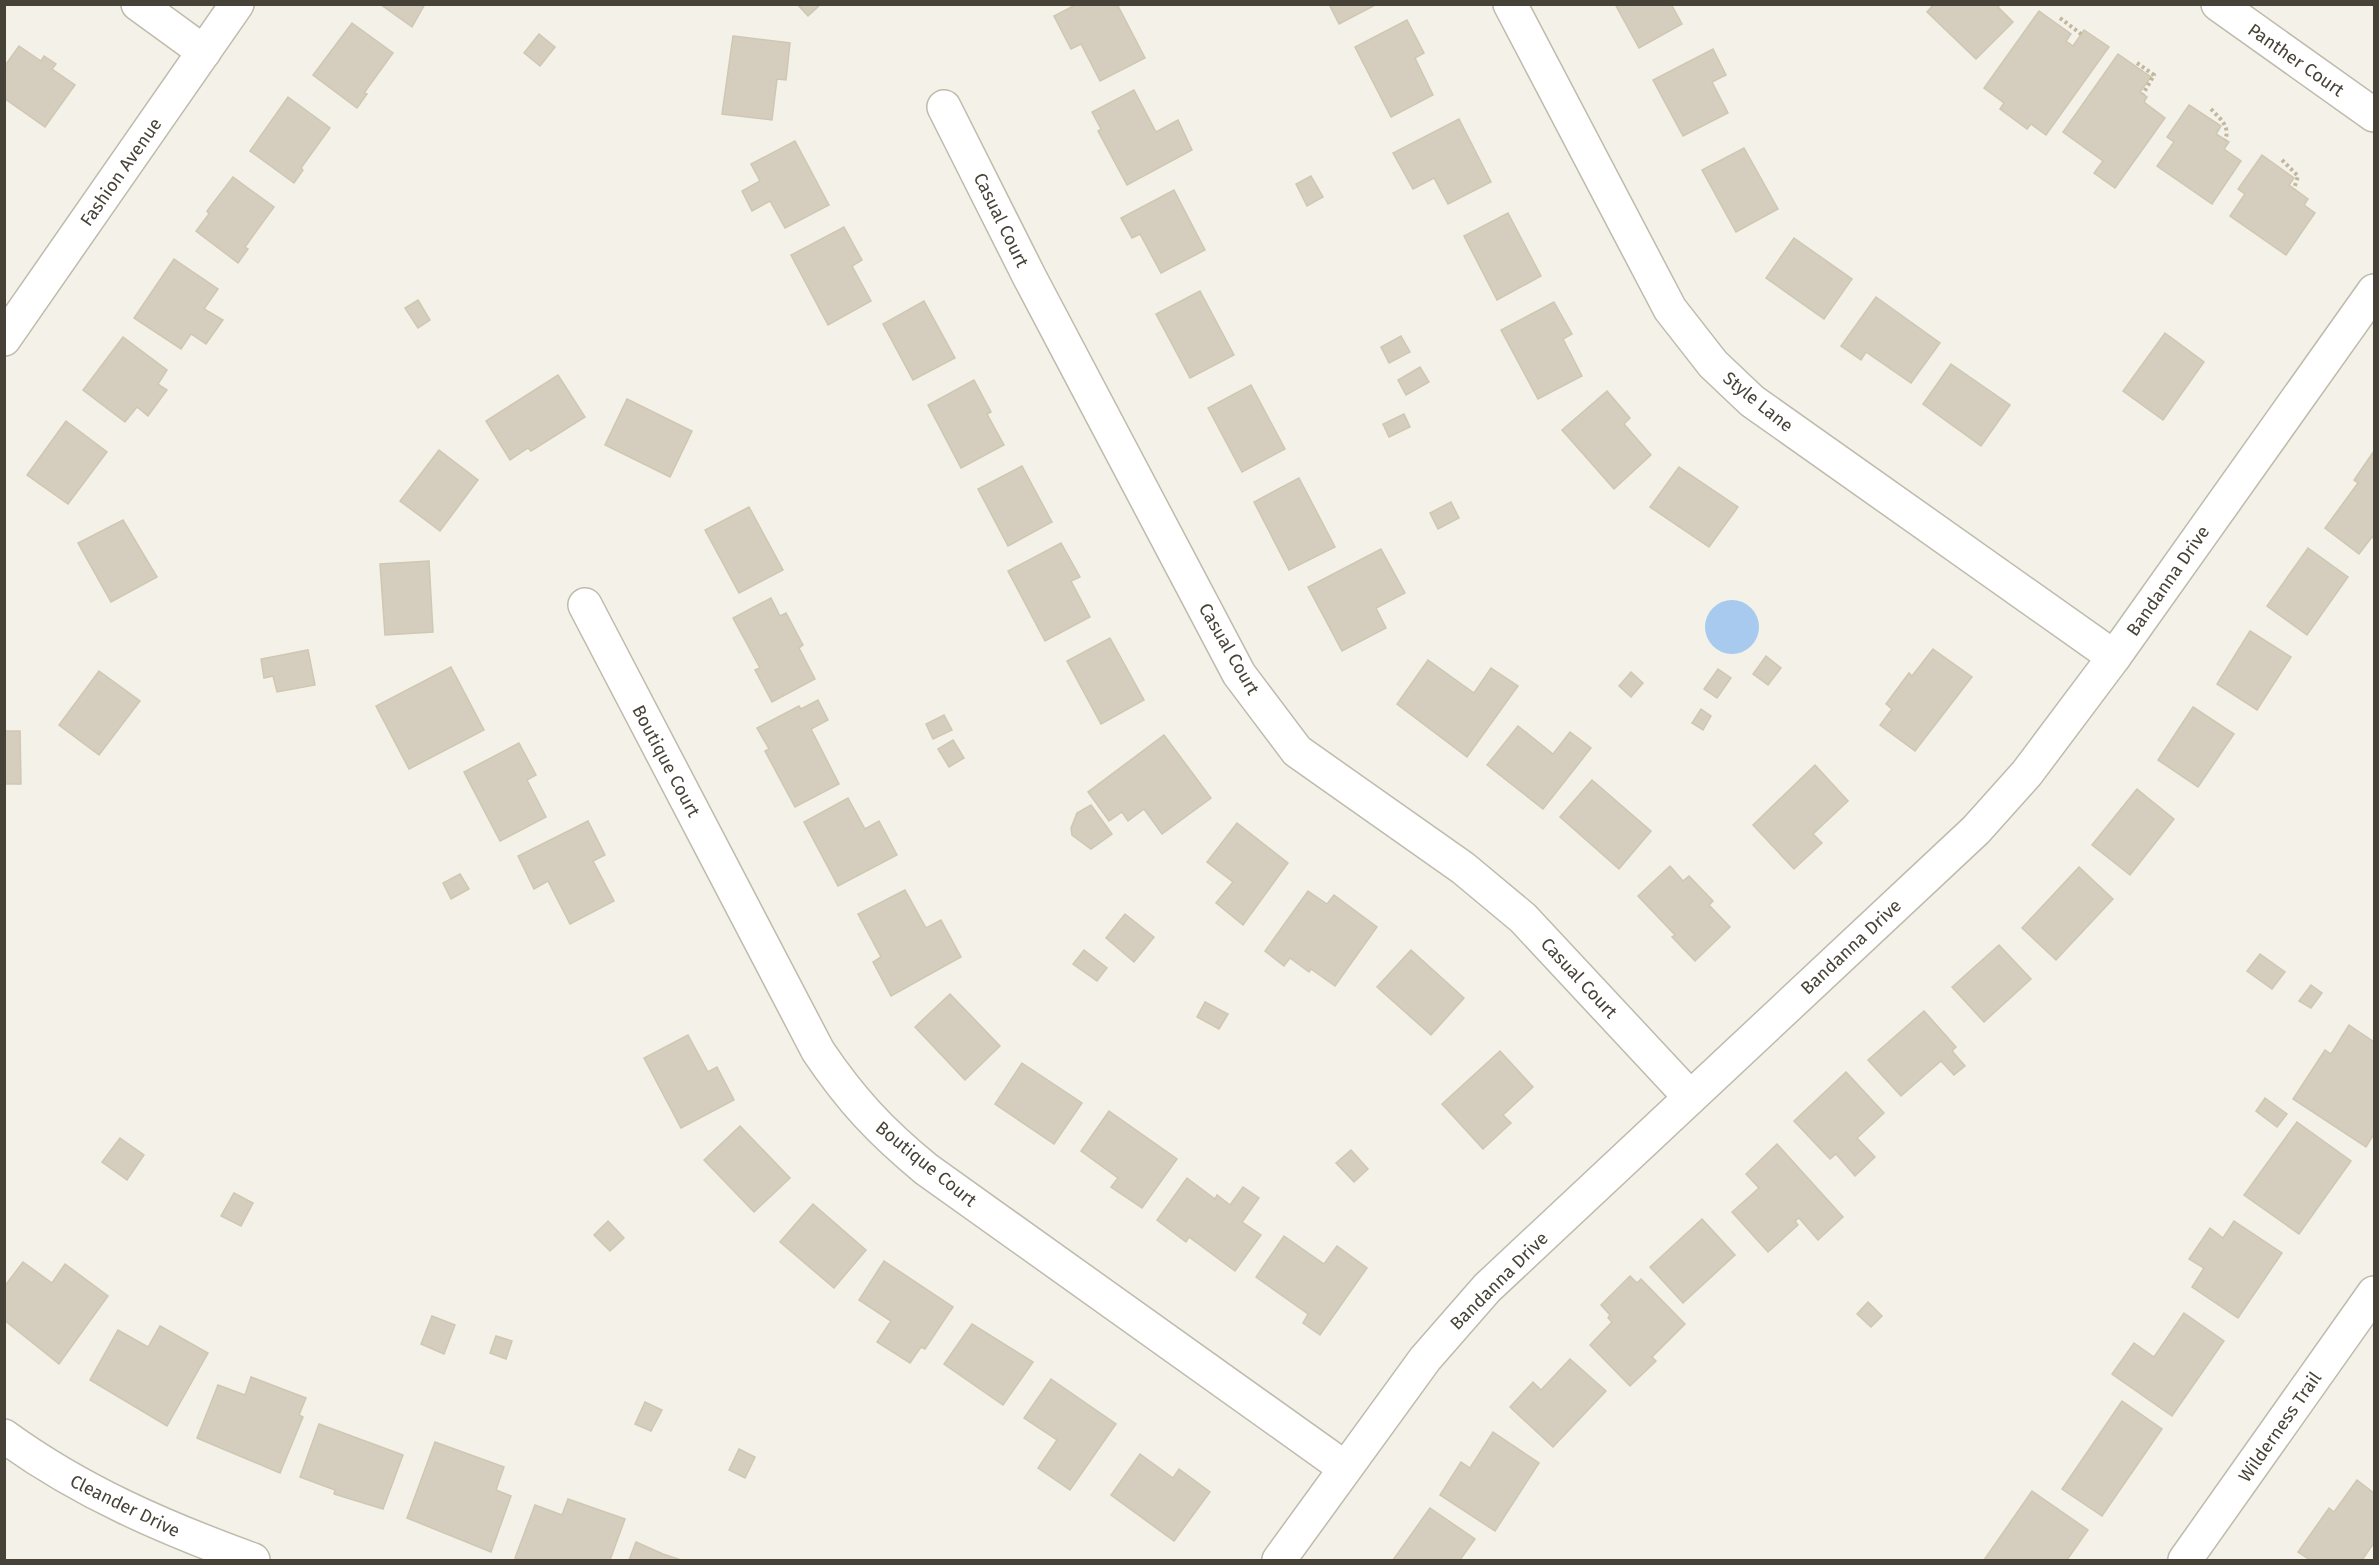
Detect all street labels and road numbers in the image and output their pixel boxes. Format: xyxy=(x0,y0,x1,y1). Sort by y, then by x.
street label: Panther Court xyxy=(2244,19,2349,102)
street label: Fashion Avenue xyxy=(76,114,166,230)
street label: Casual Court xyxy=(969,169,1034,271)
street label: Style Lane xyxy=(1719,367,1797,437)
street label: Bandanna Drive xyxy=(2122,522,2214,640)
street label: Casual Court xyxy=(1194,599,1264,699)
street label: Boutique Court xyxy=(627,701,705,821)
street label: Bandanna Drive xyxy=(1796,895,1906,999)
street label: Casual Court xyxy=(1536,933,1622,1023)
street label: Boutique Court xyxy=(871,1117,981,1212)
street label: Bandanna Drive xyxy=(1445,1227,1553,1335)
street label: Wilderness Trail xyxy=(2234,1368,2326,1486)
street label: Cleander Drive xyxy=(66,1470,184,1542)

